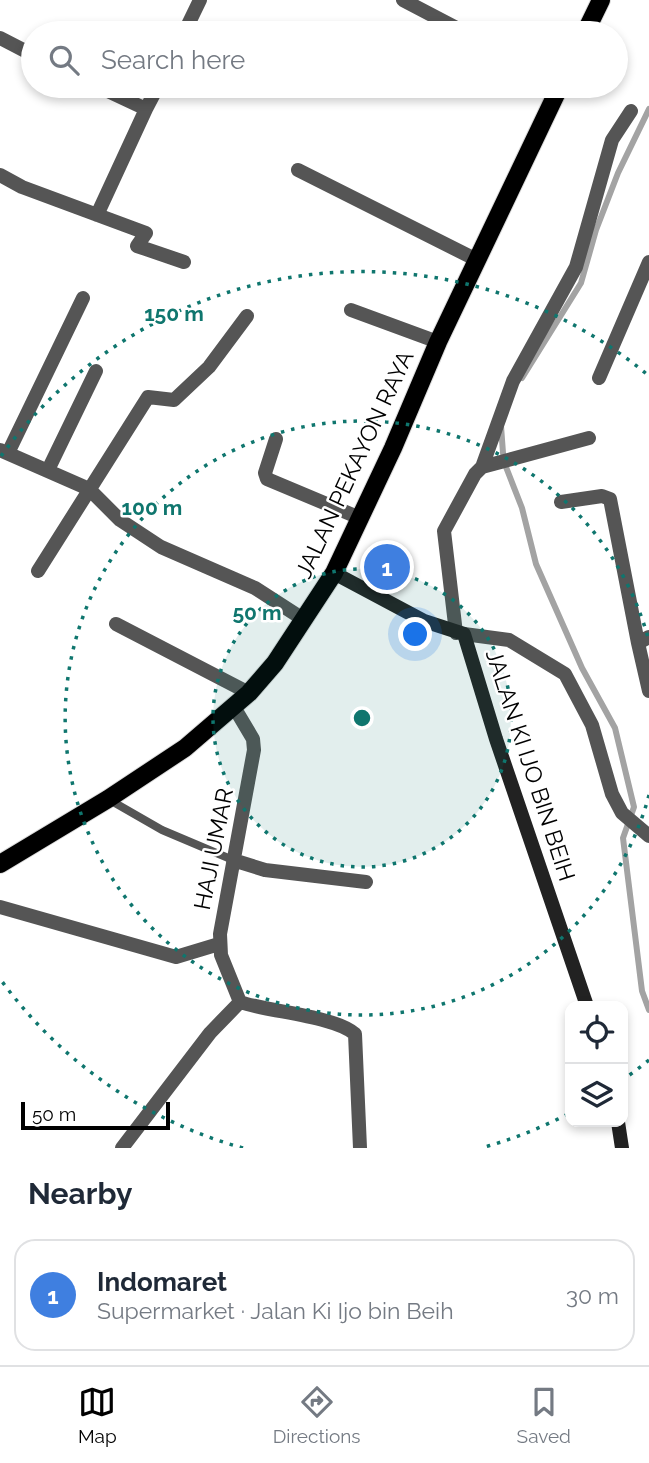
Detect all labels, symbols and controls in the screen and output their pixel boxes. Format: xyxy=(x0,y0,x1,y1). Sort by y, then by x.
search box xyxy=(21,21,628,98)
icon: search xyxy=(45,41,83,79)
text: Search here xyxy=(101,45,245,75)
text: 150 m xyxy=(144,301,204,326)
street label: JALAN PEKAYON RAYA xyxy=(289,346,419,582)
text: 100 m xyxy=(122,495,182,520)
pin: 1 xyxy=(364,541,410,593)
text: 50 m xyxy=(232,600,282,625)
your location xyxy=(398,617,432,651)
street label: JALAN KI IJO BIN BEIH xyxy=(481,646,581,884)
centre of rings xyxy=(350,706,374,730)
street label: HAJI UMAR xyxy=(188,786,238,912)
map controls xyxy=(565,1001,628,1127)
button: locate xyxy=(565,1001,628,1064)
button: layers xyxy=(565,1064,628,1127)
scale bar xyxy=(21,1099,170,1131)
text: 50 m xyxy=(32,1103,76,1125)
text: Nearby xyxy=(28,1176,132,1211)
text: Indomaret xyxy=(97,1267,227,1297)
text: 1 xyxy=(47,1282,59,1309)
text: 30 m xyxy=(566,1282,619,1309)
text: Supermarket · Jalan Ki Ijo bin Beih xyxy=(97,1297,454,1324)
tab: Map xyxy=(78,1383,117,1447)
tab: Directions xyxy=(273,1383,361,1447)
tab: Saved xyxy=(517,1383,571,1447)

